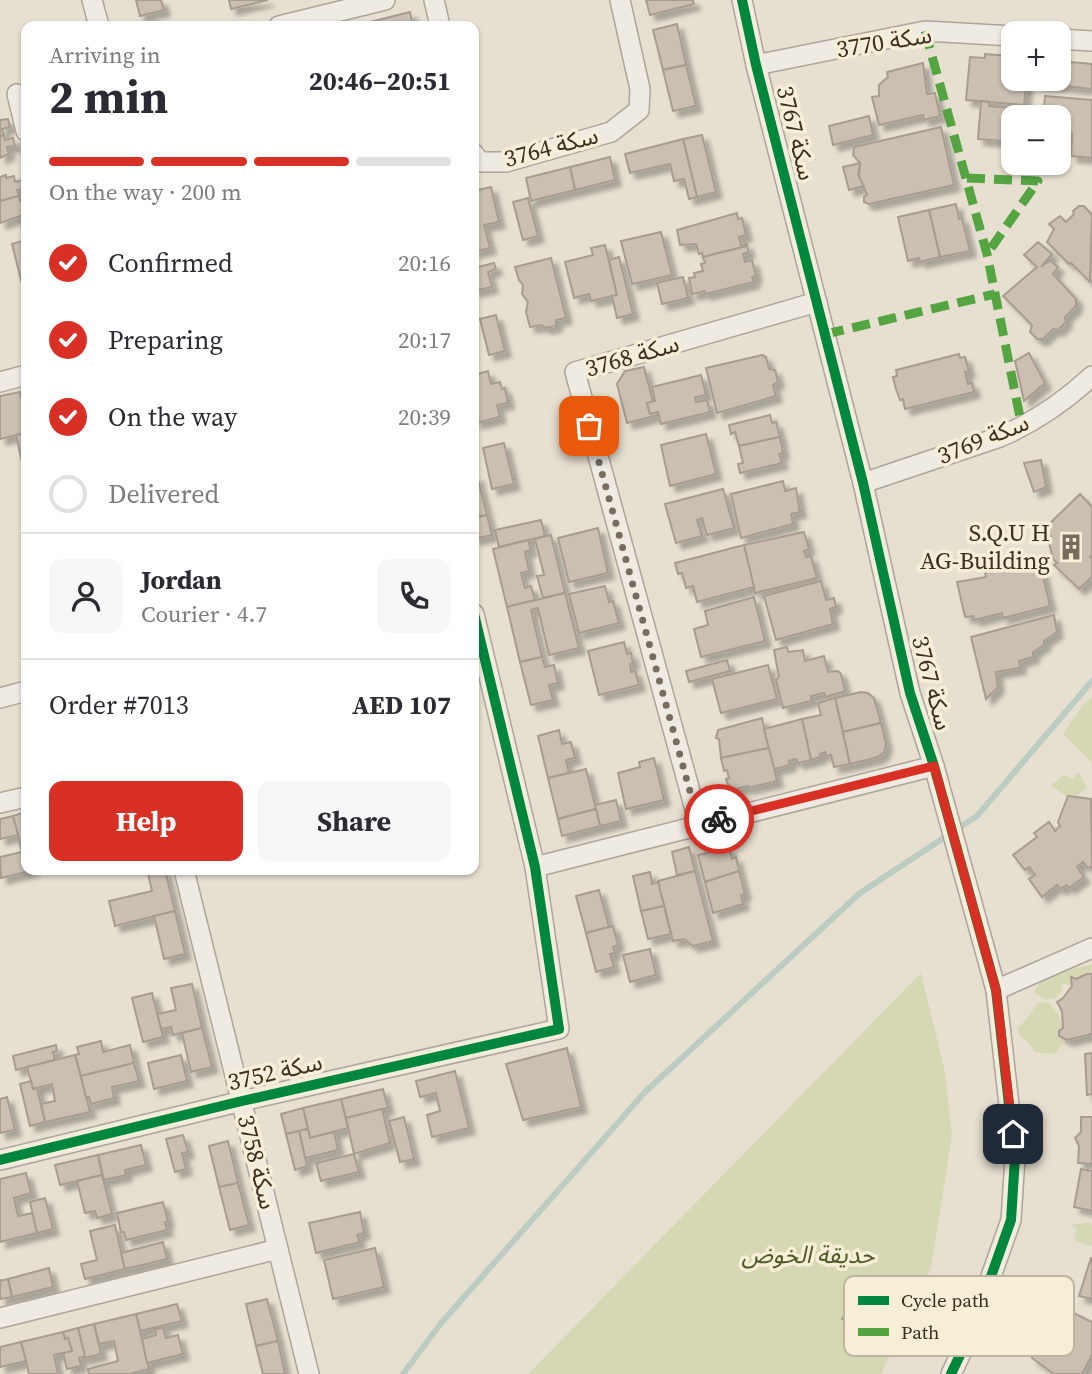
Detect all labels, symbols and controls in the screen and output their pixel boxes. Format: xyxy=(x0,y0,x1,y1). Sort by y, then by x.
street label: سكة 3770 xyxy=(834,18,934,65)
map controls xyxy=(1001,21,1071,175)
button: + xyxy=(1001,21,1071,91)
text: Arriving in xyxy=(49,39,161,71)
text: 20:46–20:51 xyxy=(309,63,451,99)
text: 2 min xyxy=(49,65,168,128)
street label: سكة 3767 xyxy=(769,82,824,184)
button: − xyxy=(1001,105,1071,175)
street label: سكة 3764 xyxy=(500,118,602,175)
text: On the way · 200 m xyxy=(49,176,242,208)
icon: check xyxy=(49,244,87,282)
text: Confirmed xyxy=(108,245,233,281)
text: 20:16 xyxy=(398,247,451,279)
icon: check xyxy=(49,321,87,359)
text: Preparing xyxy=(108,322,223,358)
text: 20:17 xyxy=(398,324,451,356)
street label: سكة 3768 xyxy=(581,326,683,385)
pin xyxy=(559,396,619,456)
icon: check xyxy=(49,398,87,436)
text: On the way xyxy=(108,399,237,435)
text: 20:39 xyxy=(398,401,451,433)
street label: سكة 3769 xyxy=(932,405,1034,472)
icon: bag xyxy=(570,407,608,445)
text: Delivered xyxy=(108,476,219,512)
place label: S.Q.U H AG-Building xyxy=(920,516,1050,577)
building icon: S.Q.U H AG-Building xyxy=(1056,532,1086,562)
button: person xyxy=(49,559,123,633)
button: phone xyxy=(377,559,451,633)
text: Jordan xyxy=(141,562,222,598)
text: Courier · 4.7 xyxy=(141,598,267,630)
street label: سكة 3767 xyxy=(904,632,961,734)
text: Order #7013 xyxy=(49,687,189,723)
text: AED 107 xyxy=(352,687,451,723)
button: Help xyxy=(49,781,243,861)
button: Share xyxy=(257,781,451,861)
courier xyxy=(684,784,754,854)
icon: bike xyxy=(700,800,738,838)
street label: سكة 3752 xyxy=(224,1045,325,1098)
pin xyxy=(983,1104,1043,1164)
street label: سكة 3758 xyxy=(230,1111,285,1213)
icon: home xyxy=(994,1115,1032,1153)
park label: حديقة الخوض xyxy=(741,1238,875,1271)
legend xyxy=(844,1276,1074,1356)
text: Cycle path xyxy=(901,1287,990,1313)
text: Path xyxy=(901,1319,939,1345)

